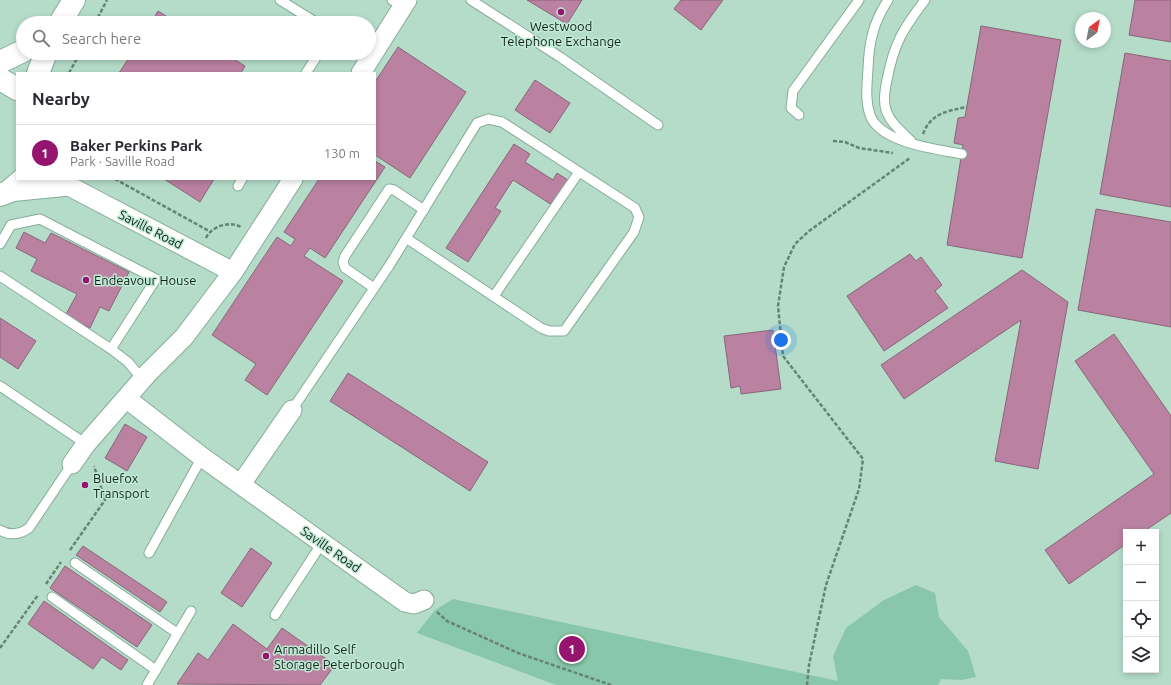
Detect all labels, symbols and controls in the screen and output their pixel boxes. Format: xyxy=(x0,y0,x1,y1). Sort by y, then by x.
marker: Westwood Telephone Exchange xyxy=(556,7,566,17)
north arrow xyxy=(1075,12,1111,48)
search box xyxy=(16,16,376,60)
place label: Westwood Telephone Exchange xyxy=(501,19,621,48)
icon: search xyxy=(30,27,52,49)
text: Search here xyxy=(62,30,141,47)
text: Nearby xyxy=(32,89,90,108)
text: Baker Perkins Park xyxy=(70,137,202,154)
text: 1 xyxy=(41,146,49,160)
text: 130 m xyxy=(324,146,360,160)
text: Park · Saville Road xyxy=(70,154,175,168)
street label: Saville Road xyxy=(117,207,185,251)
place label: Endeavour House xyxy=(94,273,196,287)
marker: Endeavour House xyxy=(81,275,91,285)
your location xyxy=(771,330,791,350)
place label: Bluefox Transport xyxy=(93,471,150,500)
marker: Bluefox Transport xyxy=(80,480,90,490)
street label: Saville Road xyxy=(298,523,364,575)
map controls xyxy=(1123,529,1159,673)
button: + xyxy=(1123,529,1159,565)
button: − xyxy=(1123,565,1159,601)
button: locate xyxy=(1123,601,1159,637)
pin: 1 xyxy=(559,634,585,664)
button: layers xyxy=(1123,637,1159,673)
place label: Armadillo Self Storage Peterborough xyxy=(274,642,405,671)
marker: Armadillo Self Storage Peterborough xyxy=(261,651,271,661)

